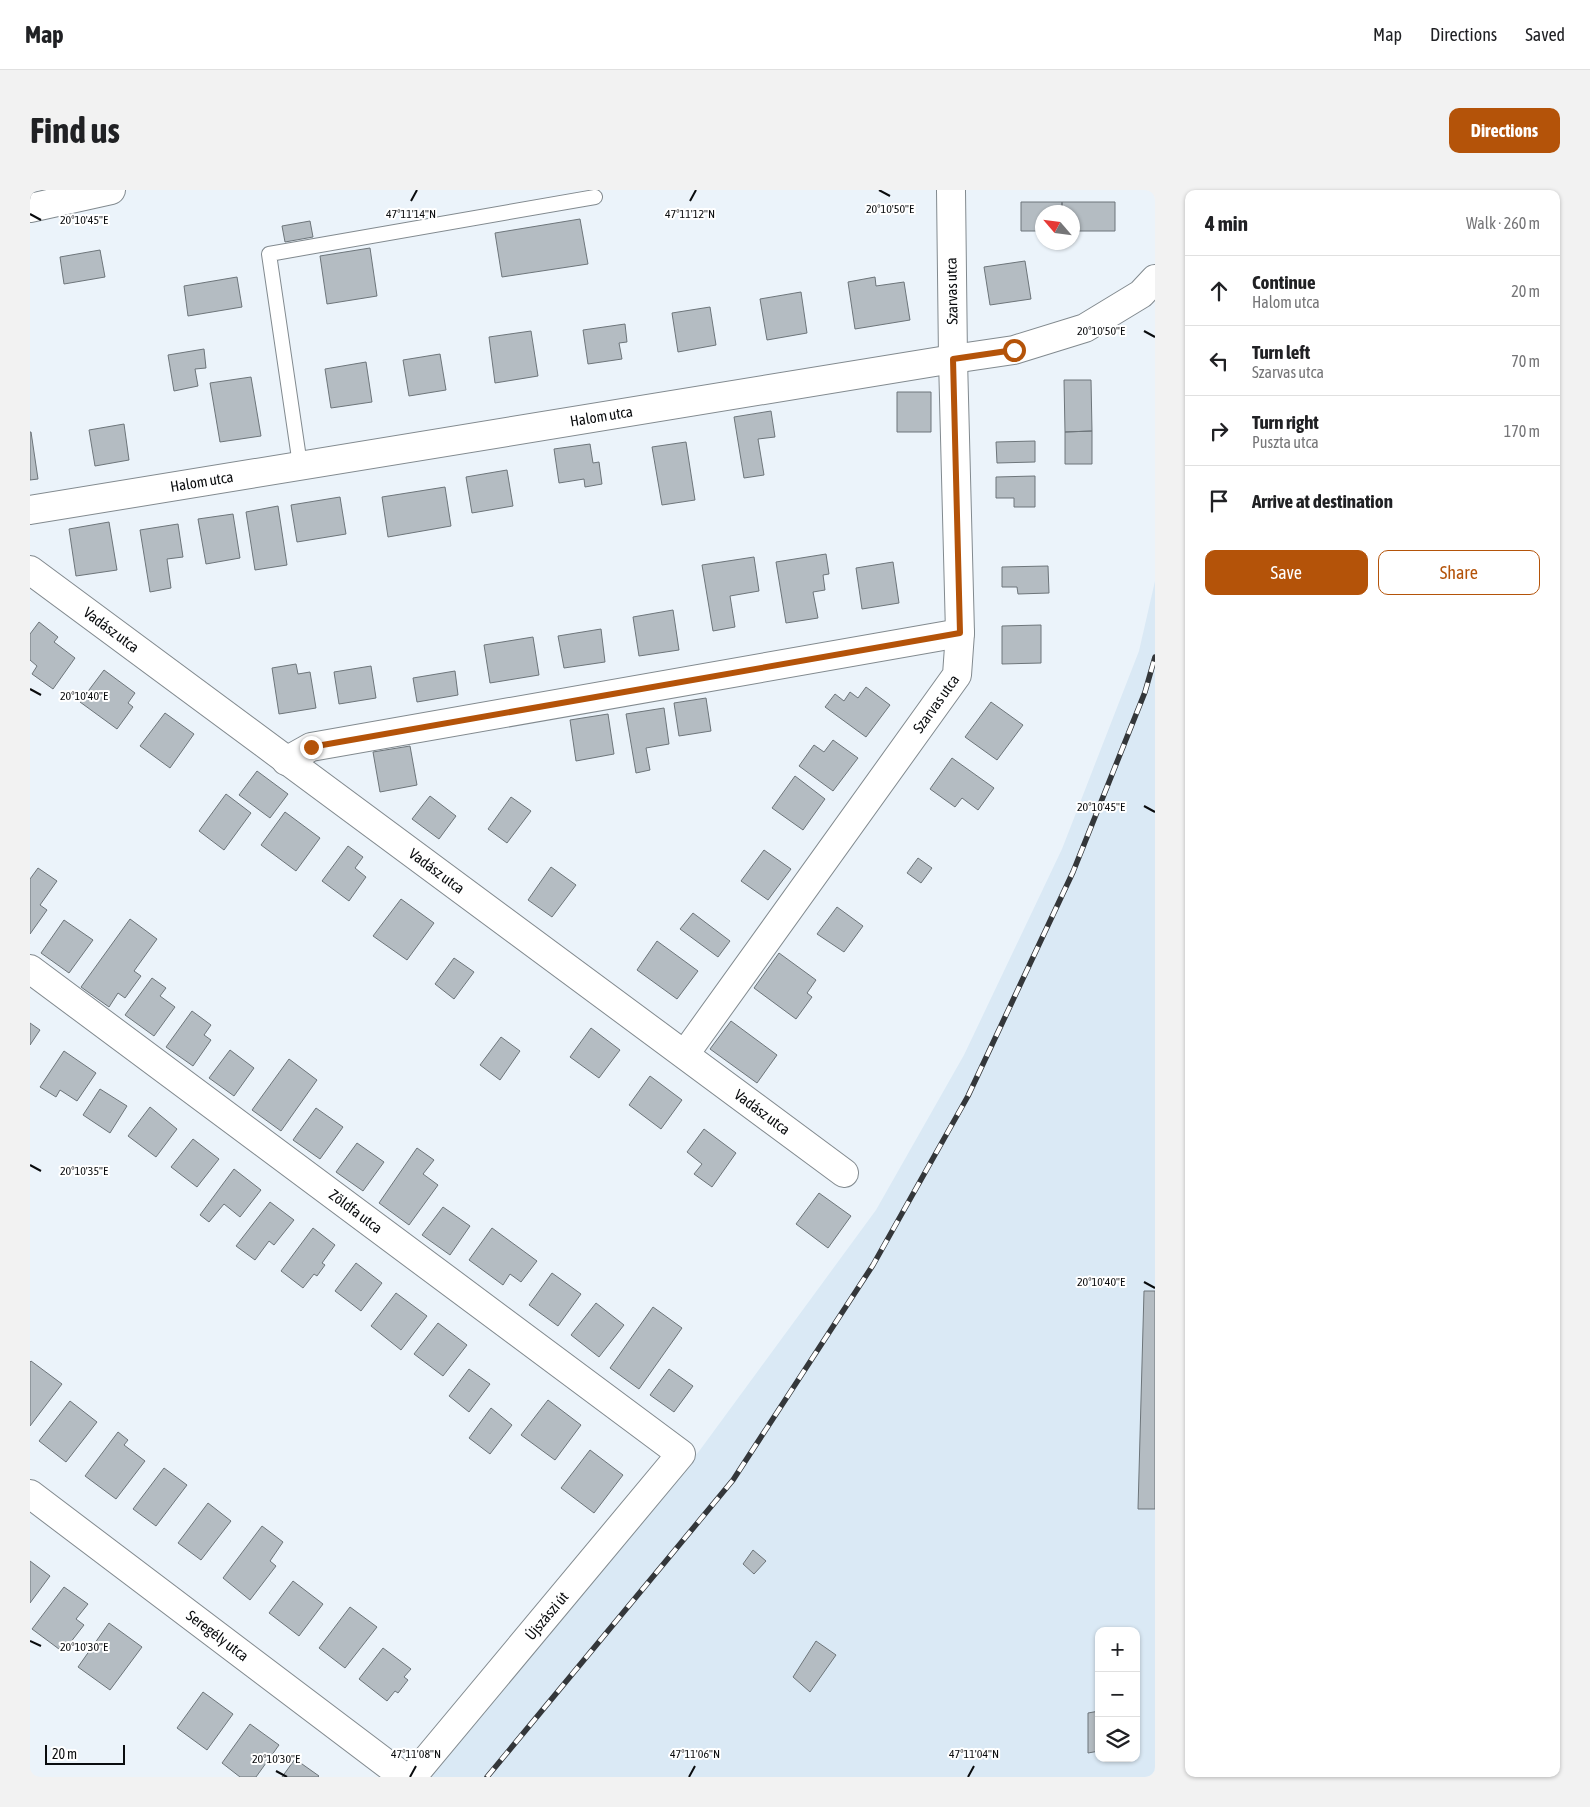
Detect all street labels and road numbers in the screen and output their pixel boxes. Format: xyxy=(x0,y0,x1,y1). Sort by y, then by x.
street label: Szarvas utca xyxy=(942,257,961,325)
street label: Halom utca xyxy=(569,403,634,430)
street label: Halom utca xyxy=(169,468,234,495)
street label: Vadász utca xyxy=(80,604,143,656)
street label: Szarvas utca xyxy=(909,671,962,736)
street label: Vadász utca xyxy=(406,845,468,897)
street label: Vadász utca xyxy=(731,1086,793,1138)
street label: Zöldfa utca xyxy=(326,1186,386,1236)
street label: Újszászi út xyxy=(522,1588,572,1643)
street label: Seregély utca xyxy=(183,1606,252,1664)

